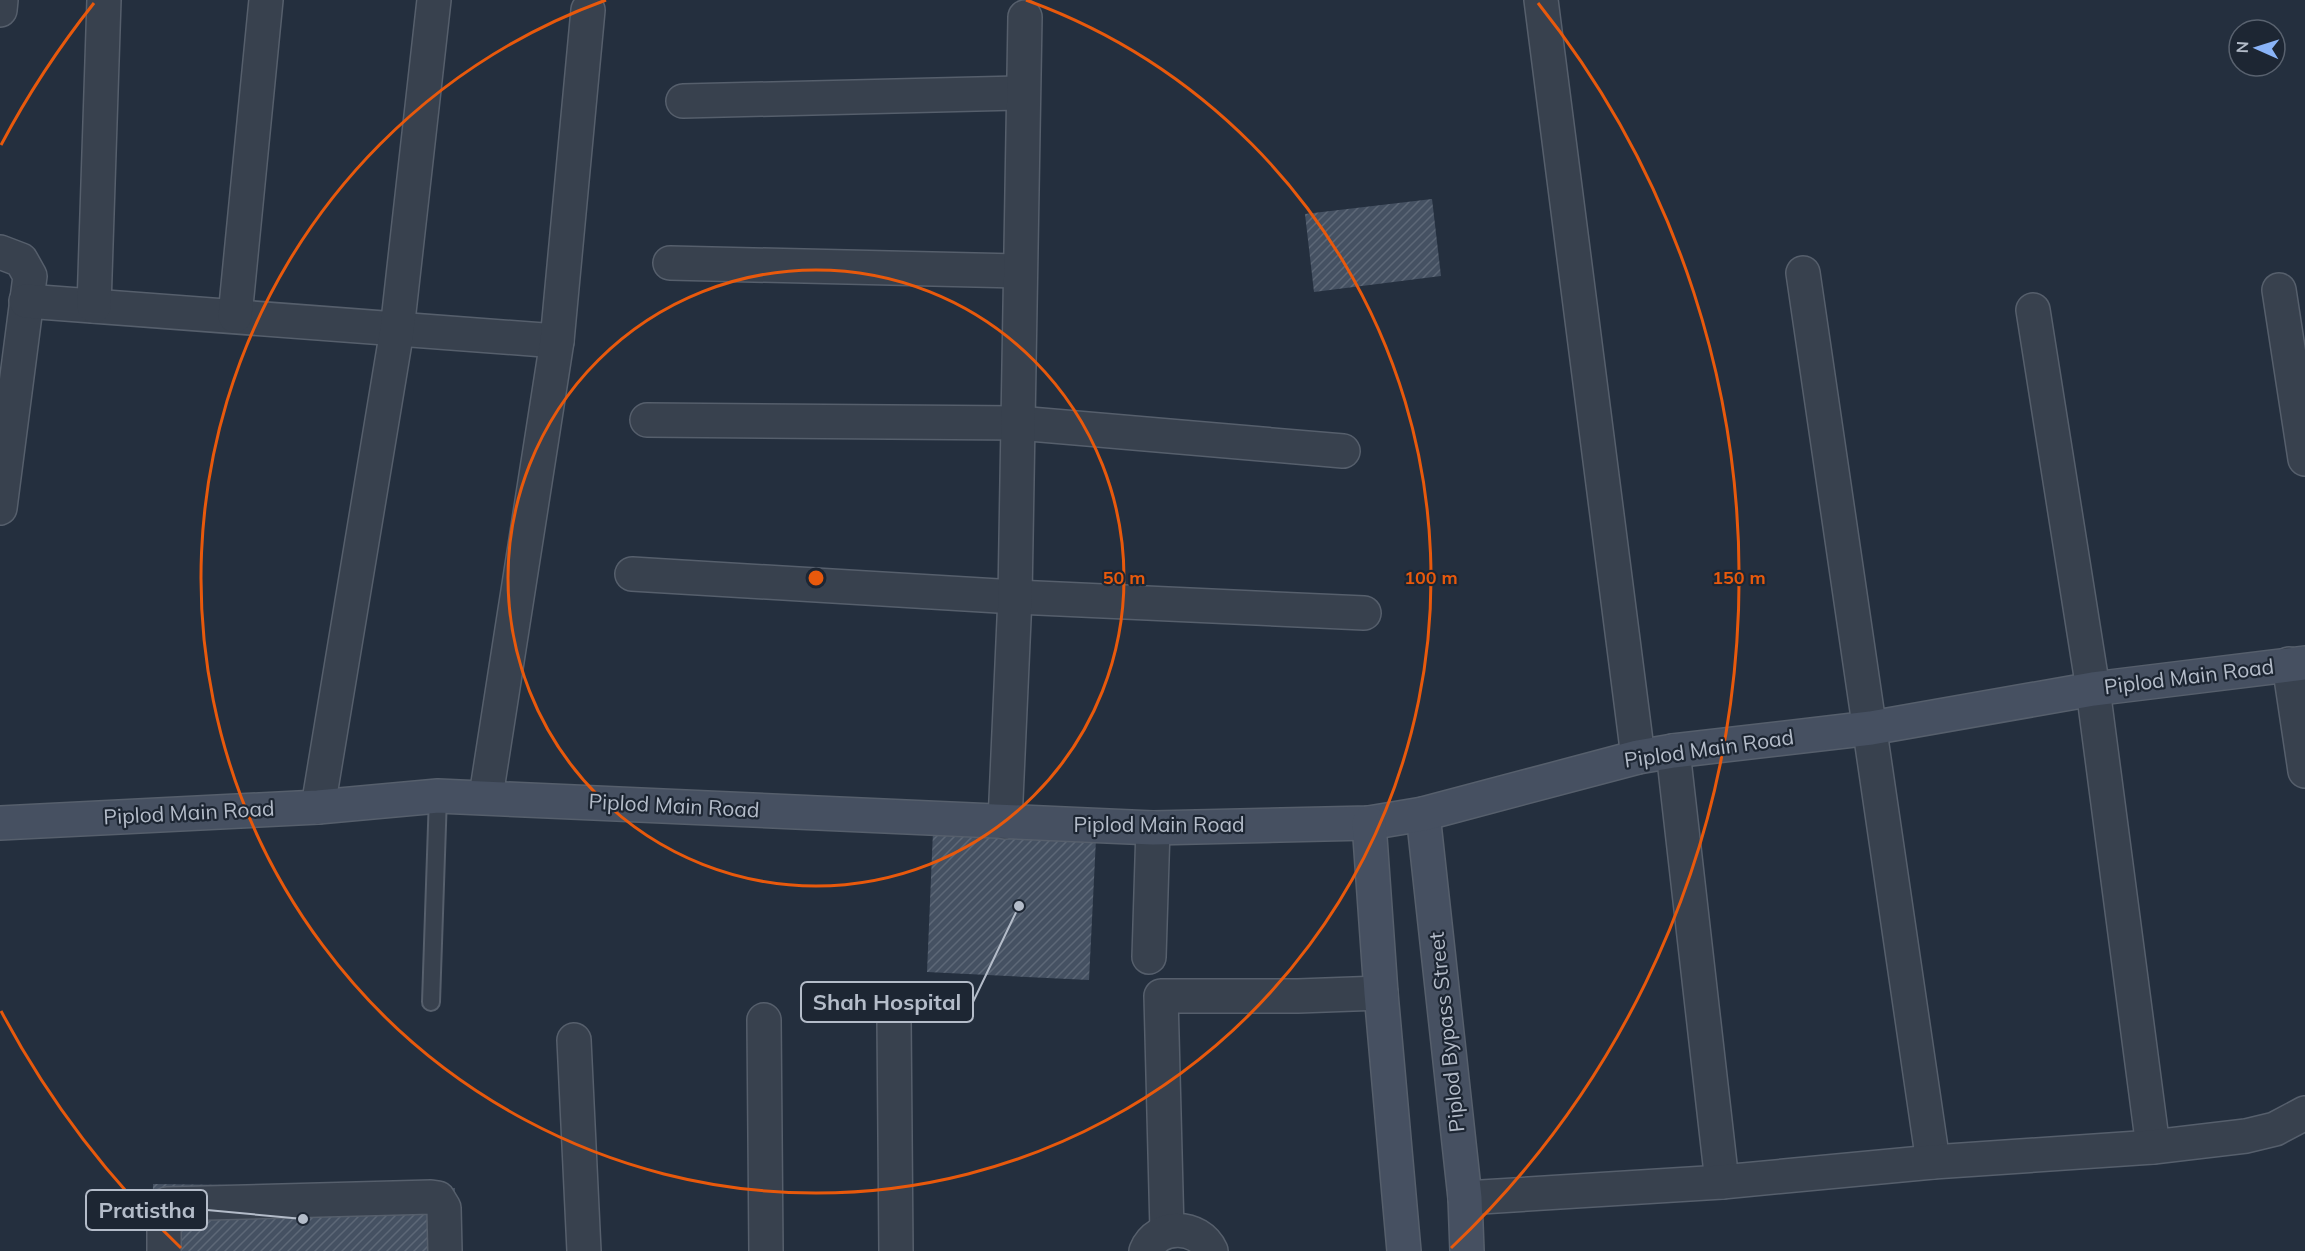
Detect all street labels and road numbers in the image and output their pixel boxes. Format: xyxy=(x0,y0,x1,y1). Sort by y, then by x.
street label: Piplod Main Road xyxy=(2102,653,2275,699)
street label: Piplod Main Road xyxy=(1622,723,1795,773)
street label: Piplod Main Road xyxy=(588,788,760,822)
street label: Piplod Main Road xyxy=(103,795,275,829)
street label: Piplod Main Road xyxy=(1073,811,1245,837)
street label: Piplod Bypass Street xyxy=(1423,931,1469,1134)

